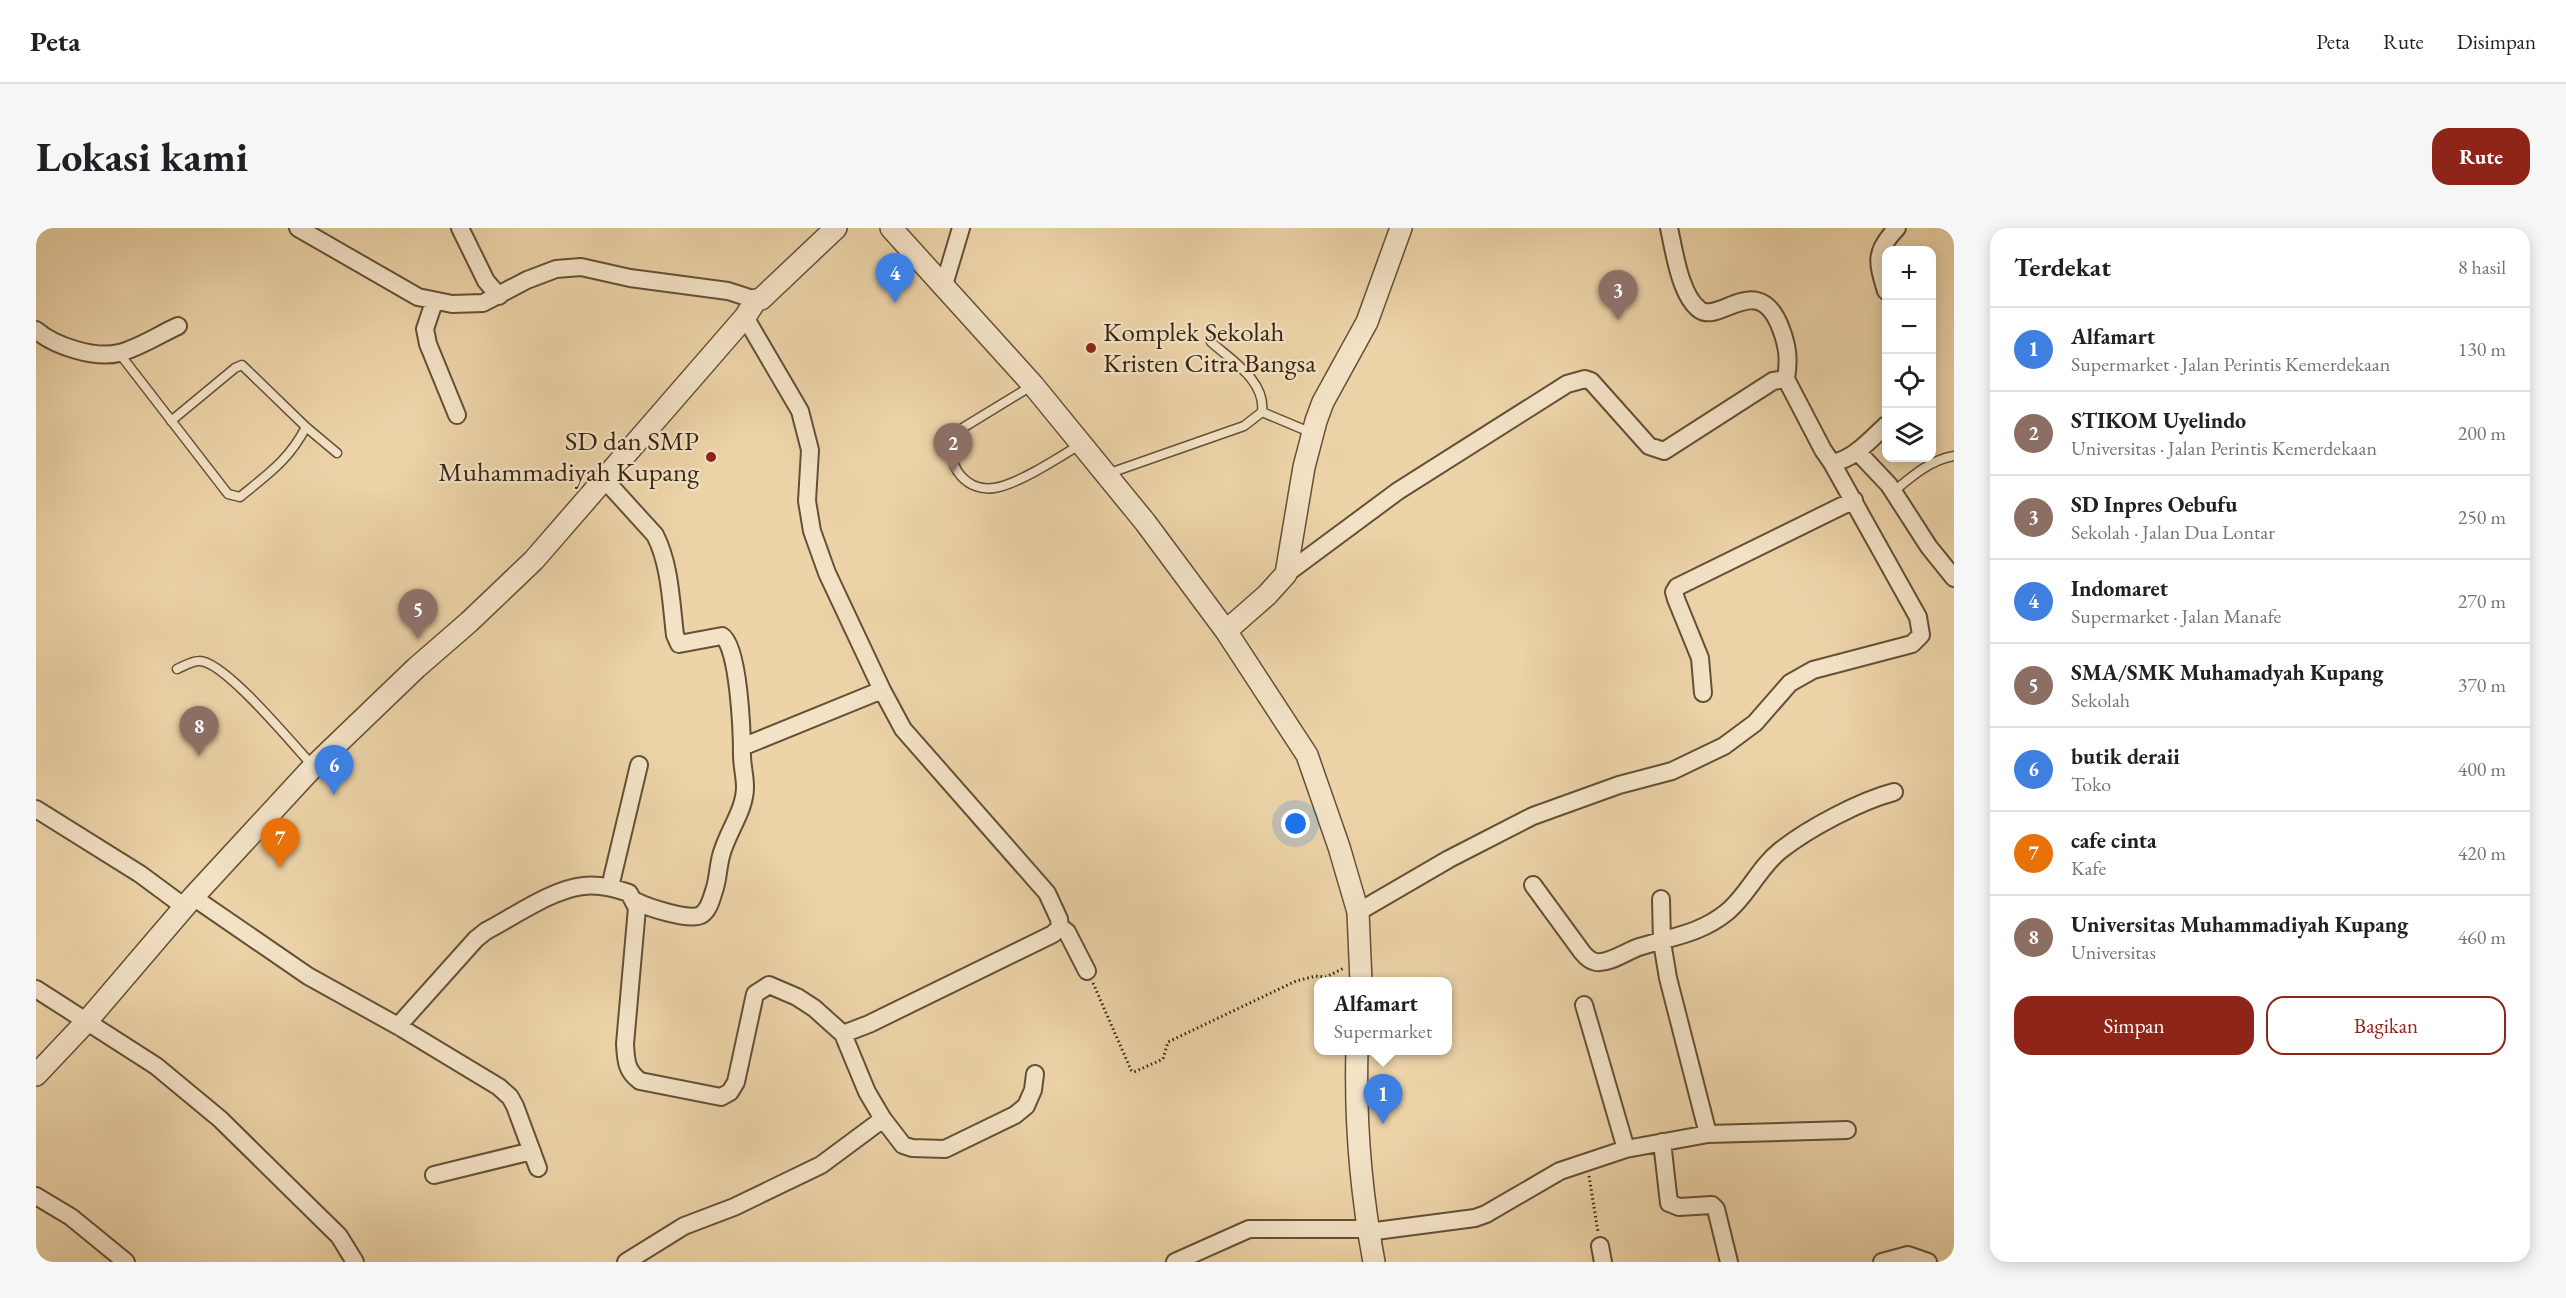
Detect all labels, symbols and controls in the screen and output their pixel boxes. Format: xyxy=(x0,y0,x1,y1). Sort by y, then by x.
text: Peta xyxy=(30,23,81,59)
text: Peta xyxy=(2316,28,2350,55)
text: Rute xyxy=(2383,28,2424,55)
text: Disimpan xyxy=(2457,28,2536,55)
button: Rute xyxy=(2432,128,2530,185)
text: Lokasi kami xyxy=(36,129,248,184)
map controls xyxy=(1882,246,1936,462)
button: + xyxy=(1882,246,1936,300)
text: Terdekat xyxy=(2014,250,2111,284)
pin: 4 xyxy=(876,254,914,303)
text: 8 hasil xyxy=(2458,254,2506,280)
pin: 3 xyxy=(1598,270,1638,320)
button: − xyxy=(1882,300,1936,354)
place label: Komplek Sekolah Kristen Citra Bangsa xyxy=(1103,314,1316,380)
text: Alfamart xyxy=(2071,322,2155,351)
text: 1 xyxy=(2028,336,2039,362)
text: 130 m xyxy=(2458,336,2506,362)
marker: Komplek Sekolah Kristen Citra Bangsa xyxy=(1084,341,1098,355)
text: Supermarket · Jalan Perintis Kemerdekaan xyxy=(2071,351,2390,377)
button: locate xyxy=(1882,354,1936,408)
text: STIKOM Uyelindo xyxy=(2071,406,2246,435)
button: layers xyxy=(1882,408,1936,462)
text: 2 xyxy=(2028,420,2039,446)
text: 200 m xyxy=(2458,420,2506,446)
place label: SD dan SMP Muhammadiyah Kupang xyxy=(438,423,699,489)
pin: 2 xyxy=(934,424,972,473)
text: Universitas · Jalan Perintis Kemerdekaan xyxy=(2071,435,2377,461)
marker: SD dan SMP Muhammadiyah Kupang xyxy=(704,450,718,464)
text: SD Inpres Oebufu xyxy=(2071,490,2237,519)
text: 3 xyxy=(2028,504,2039,530)
text: 250 m xyxy=(2458,504,2506,530)
text: Sekolah · Jalan Dua Lontar xyxy=(2071,519,2275,545)
text: Indomaret xyxy=(2071,574,2168,603)
text: 4 xyxy=(2028,588,2039,614)
text: 270 m xyxy=(2458,588,2506,614)
pin: 5 xyxy=(398,590,437,639)
text: Supermarket · Jalan Manafe xyxy=(2071,603,2281,629)
text: SMA/SMK Muhamadyah Kupang xyxy=(2071,658,2384,687)
text: 5 xyxy=(2028,672,2039,698)
text: 370 m xyxy=(2458,672,2506,698)
text: Sekolah xyxy=(2071,687,2130,713)
pin: 8 xyxy=(180,706,218,756)
text: butik deraii xyxy=(2071,742,2180,771)
pin: 6 xyxy=(314,746,354,795)
text: 6 xyxy=(2028,756,2039,782)
text: 400 m xyxy=(2458,756,2506,782)
text: Toko xyxy=(2071,771,2111,797)
your location xyxy=(1281,809,1310,838)
pin: 7 xyxy=(260,818,300,868)
text: cafe cinta xyxy=(2071,826,2157,855)
text: 7 xyxy=(2028,840,2039,866)
text: 420 m xyxy=(2458,840,2506,866)
text: Kafe xyxy=(2071,855,2106,881)
text: Universitas Muhammadiyah Kupang xyxy=(2071,910,2408,939)
text: 8 xyxy=(2028,924,2039,950)
text: 460 m xyxy=(2458,924,2506,950)
text: Universitas xyxy=(2071,939,2156,965)
popup xyxy=(1314,977,1452,1055)
text: Alfamart xyxy=(1334,989,1418,1018)
button: Simpan xyxy=(2014,996,2254,1055)
button: Bagikan xyxy=(2266,996,2506,1055)
text: Supermarket xyxy=(1334,1018,1432,1044)
pin: 1 xyxy=(1364,1074,1402,1124)

